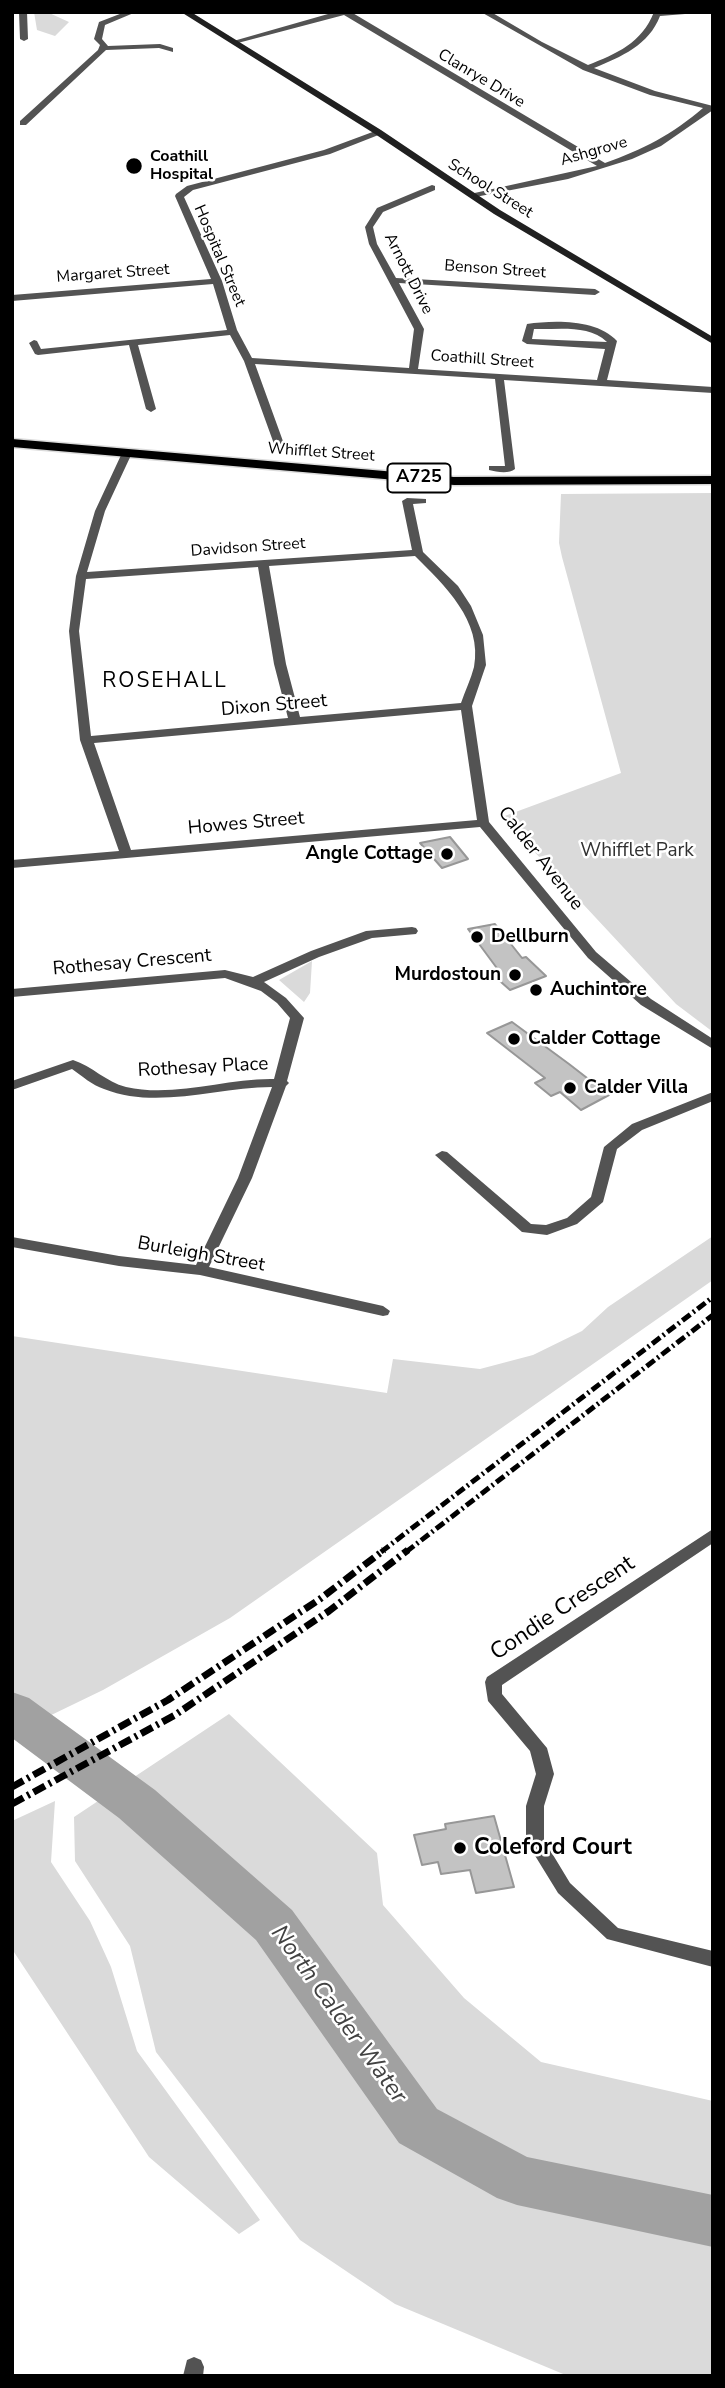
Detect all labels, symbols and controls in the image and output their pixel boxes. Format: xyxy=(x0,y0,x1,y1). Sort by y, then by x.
street label: Clanrye Drive xyxy=(434,46,528,112)
street label: Ashgrove xyxy=(558,133,630,171)
place label: Coathill Hospital xyxy=(150,147,213,185)
street label: School Street xyxy=(444,155,536,223)
marker: Coathill Hospital xyxy=(124,156,144,176)
street label: Hospital Street xyxy=(189,202,249,310)
street label: Arnott Drive xyxy=(379,230,437,318)
street label: Benson Street xyxy=(444,257,546,283)
street label: Margaret Street xyxy=(56,260,170,288)
street label: Coathill Street xyxy=(430,347,534,373)
street label: Whifflet Street xyxy=(267,440,375,466)
road number: A725 xyxy=(388,464,450,492)
street label: Davidson Street xyxy=(190,534,306,562)
district label: ROSEHALL xyxy=(103,669,227,695)
street label: Dixon Street xyxy=(220,690,328,722)
street label: Calder Avenue xyxy=(492,802,588,916)
street label: Howes Street xyxy=(187,808,305,840)
park label: Whifflet Park xyxy=(580,840,694,862)
place label: Angle Cottage xyxy=(306,843,433,865)
marker: Angle Cottage xyxy=(439,846,455,862)
place label: Dellburn xyxy=(491,926,569,948)
marker: Dellburn xyxy=(469,929,485,945)
street label: Rothesay Crescent xyxy=(52,945,212,981)
place label: Murdostoun xyxy=(394,964,501,986)
marker: Murdostoun xyxy=(507,967,523,983)
place label: Auchintore xyxy=(550,979,647,1001)
marker: Auchintore xyxy=(528,982,544,998)
place label: Calder Cottage xyxy=(528,1028,661,1050)
marker: Calder Cottage xyxy=(506,1031,522,1047)
street label: Rothesay Place xyxy=(137,1053,269,1083)
place label: Calder Villa xyxy=(584,1077,688,1099)
marker: Calder Villa xyxy=(562,1080,578,1096)
street label: Burleigh Street xyxy=(136,1233,266,1277)
street label: Condie Crescent xyxy=(486,1551,640,1667)
place label: Coleford Court xyxy=(474,1834,632,1862)
marker: Coleford Court xyxy=(452,1840,468,1856)
water label: North Calder Water xyxy=(264,1920,412,2110)

